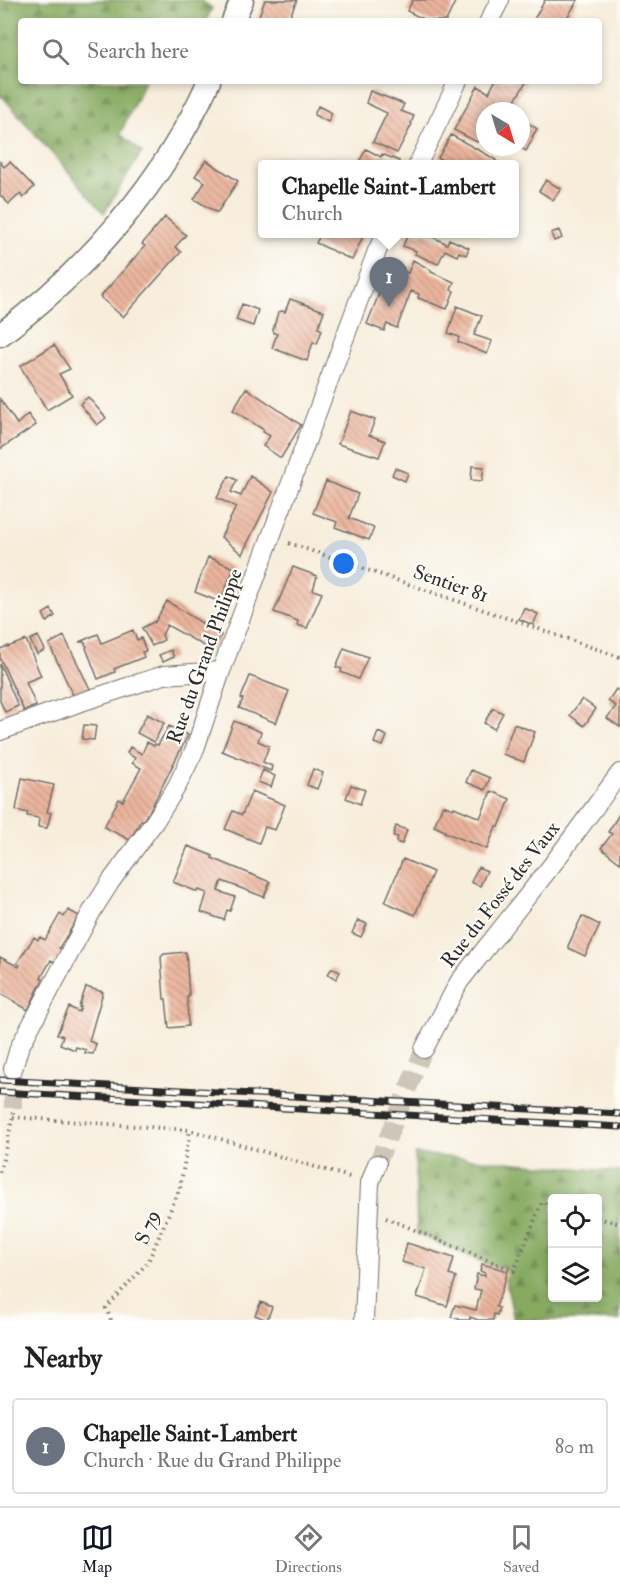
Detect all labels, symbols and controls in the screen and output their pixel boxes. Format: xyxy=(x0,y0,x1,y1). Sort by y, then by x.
search box xyxy=(18,18,602,84)
icon: search xyxy=(39,35,72,68)
text: Search here xyxy=(87,37,189,65)
north arrow xyxy=(476,102,530,156)
popup xyxy=(258,160,519,238)
text: Chapelle Saint-Lambert xyxy=(281,173,496,201)
text: Church xyxy=(281,201,343,226)
pin: 1 xyxy=(370,258,408,307)
your location xyxy=(329,549,358,578)
street label: Sentier 81 xyxy=(410,559,492,608)
street label: Rue du Grand Philippe xyxy=(161,565,249,748)
street label: Rue du Fossé des Vaux xyxy=(436,816,565,972)
map controls xyxy=(548,1194,602,1302)
button: locate xyxy=(548,1194,602,1248)
street label: S 79 xyxy=(129,1206,166,1248)
button: layers xyxy=(548,1248,602,1302)
text: Nearby xyxy=(24,1343,102,1375)
text: Chapelle Saint-Lambert xyxy=(83,1420,297,1448)
text: 1 xyxy=(42,1434,49,1459)
text: 80 m xyxy=(555,1434,594,1459)
text: Church · Rue du Grand Philippe xyxy=(83,1448,341,1473)
tab: Map xyxy=(81,1521,114,1577)
tab: Directions xyxy=(275,1521,342,1577)
tab: Saved xyxy=(503,1521,539,1577)

